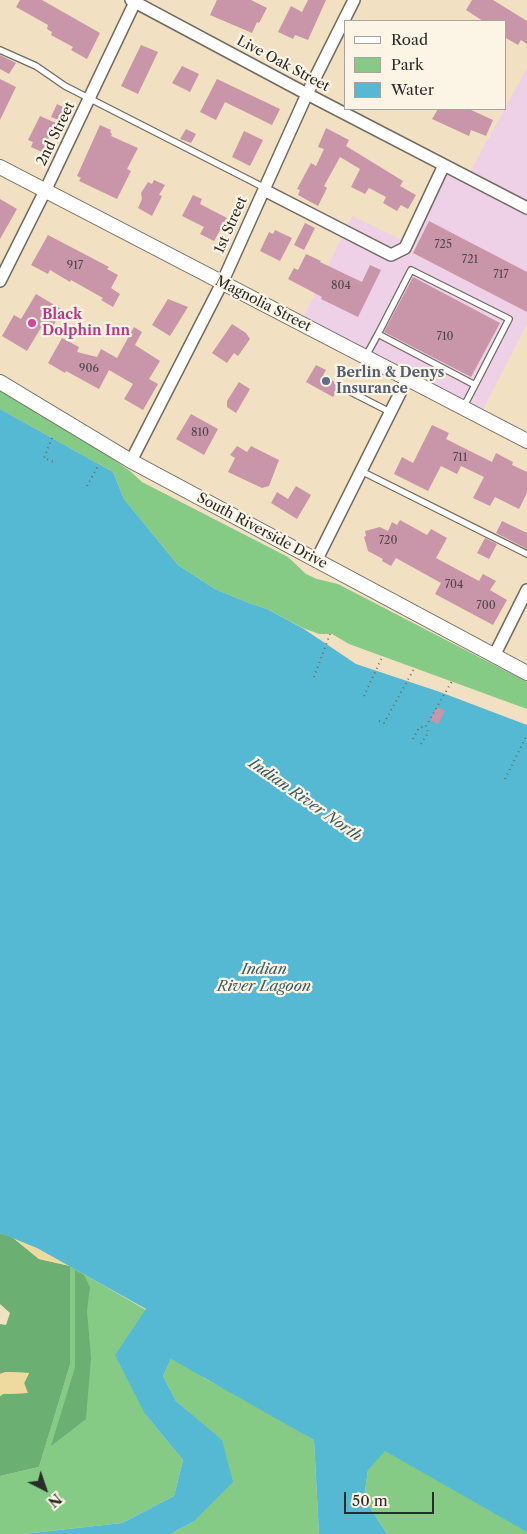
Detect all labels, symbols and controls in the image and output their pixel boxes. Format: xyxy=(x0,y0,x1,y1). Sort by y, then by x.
legend xyxy=(344,20,507,110)
text: Road xyxy=(391,30,428,49)
street label: Live Oak Street xyxy=(234,33,332,95)
text: Park xyxy=(391,55,424,74)
text: Water xyxy=(391,80,434,99)
street label: 2nd Street xyxy=(33,99,79,169)
street label: 1st Street xyxy=(211,194,251,256)
house number: 725 xyxy=(434,238,452,252)
house number: 721 xyxy=(462,253,478,267)
house number: 917 xyxy=(67,259,83,273)
house number: 717 xyxy=(493,268,509,282)
street label: Magnolia Street xyxy=(212,273,314,335)
house number: 804 xyxy=(331,279,351,293)
place label: Black Dolphin Inn xyxy=(42,307,130,340)
marker: Black Dolphin Inn xyxy=(26,317,38,329)
house number: 710 xyxy=(436,330,454,344)
house number: 906 xyxy=(79,362,99,376)
place label: Berlin & Denys Insurance xyxy=(336,365,444,398)
marker: Berlin & Denys Insurance xyxy=(320,375,332,387)
house number: 810 xyxy=(191,426,209,440)
house number: 711 xyxy=(453,451,467,465)
street label: South Riverside Drive xyxy=(194,490,330,572)
house number: 720 xyxy=(379,534,397,548)
house number: 704 xyxy=(445,578,463,592)
house number: 700 xyxy=(476,599,496,613)
water label: Indian River North xyxy=(245,755,365,845)
water label: Indian River Lagoon xyxy=(217,961,311,996)
north arrow xyxy=(20,1464,70,1514)
scale bar xyxy=(347,1482,437,1514)
text: N xyxy=(44,1490,65,1511)
text: 50 m xyxy=(352,1491,388,1510)

